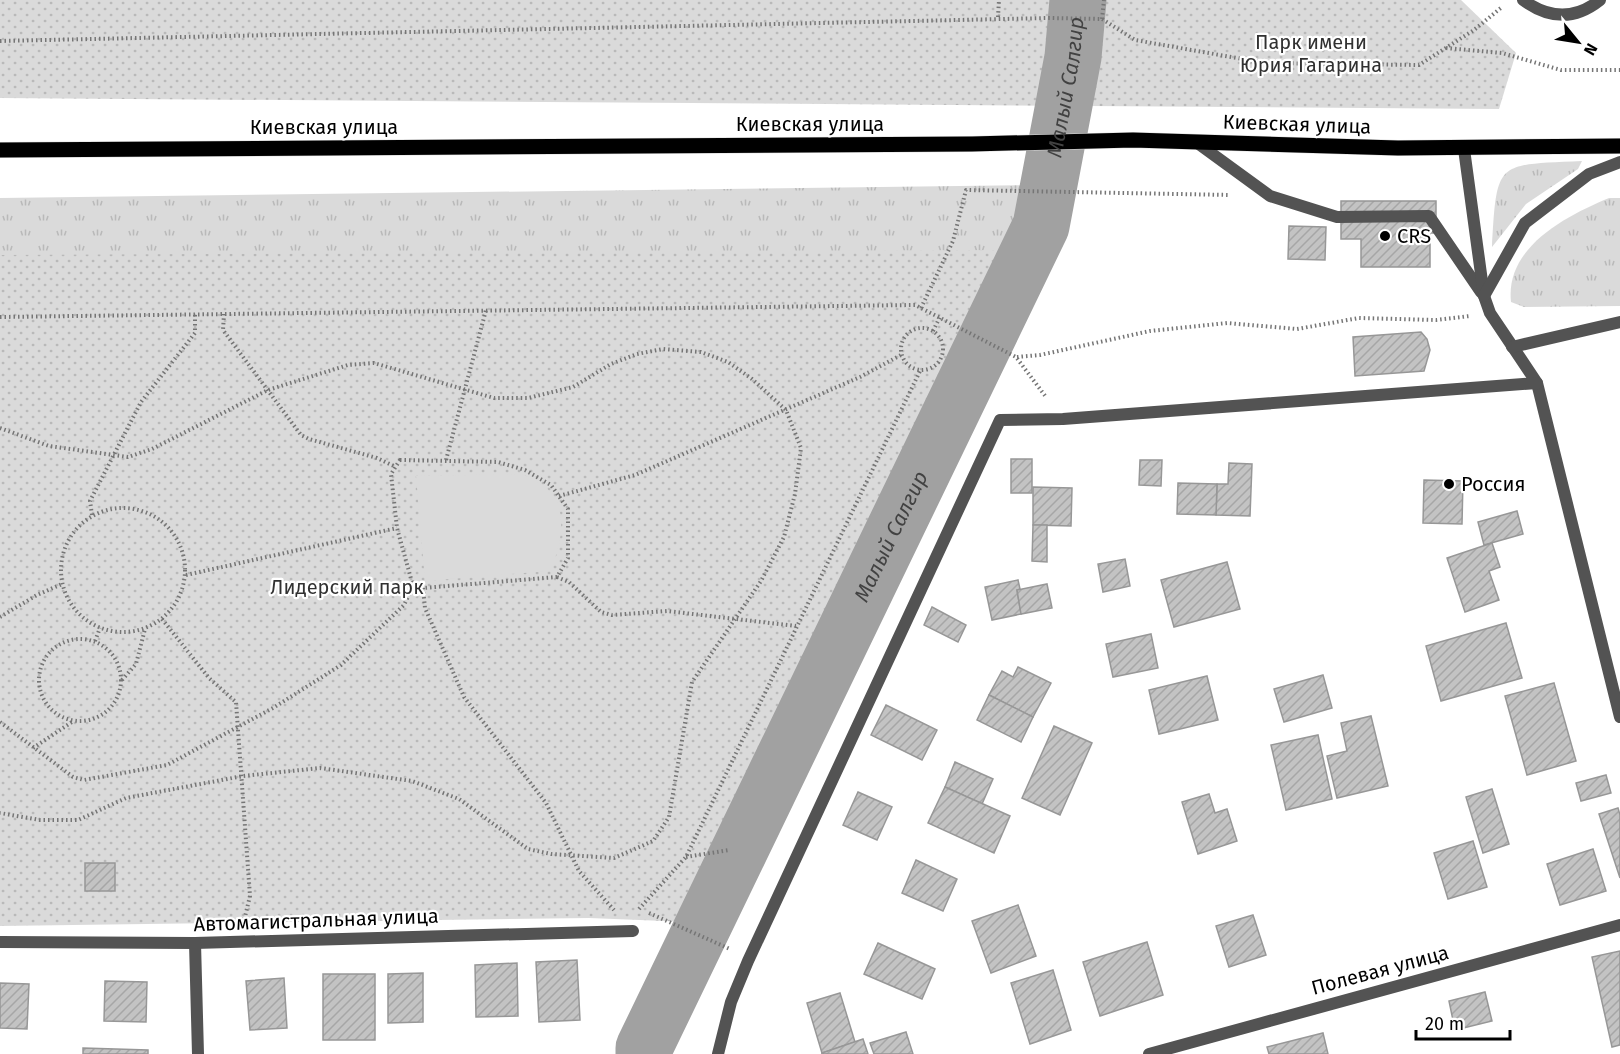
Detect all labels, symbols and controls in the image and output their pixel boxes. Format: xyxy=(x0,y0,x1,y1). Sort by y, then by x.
north arrow xyxy=(1548,12,1608,72)
water label: Малый Салгир xyxy=(1041,16,1089,160)
park label: Парк имени Юрия Гагарина xyxy=(1240,30,1382,77)
text: N xyxy=(1580,40,1601,59)
street label: Киевская улица xyxy=(1222,109,1372,139)
street label: Киевская улица xyxy=(736,112,884,136)
street label: Киевская улица xyxy=(250,115,398,139)
place label: CRS xyxy=(1397,224,1431,248)
marker: CRS xyxy=(1378,229,1392,243)
water label: Малый Салгир xyxy=(848,467,934,606)
place label: Россия xyxy=(1461,472,1525,496)
marker: Россия xyxy=(1442,477,1456,491)
park label: Лидерский парк xyxy=(270,575,424,599)
street label: Автомагистральная улица xyxy=(193,904,439,936)
street label: Полевая улица xyxy=(1309,940,1451,1000)
scale bar xyxy=(1416,1003,1510,1041)
text: 20 m xyxy=(1425,1013,1464,1035)

